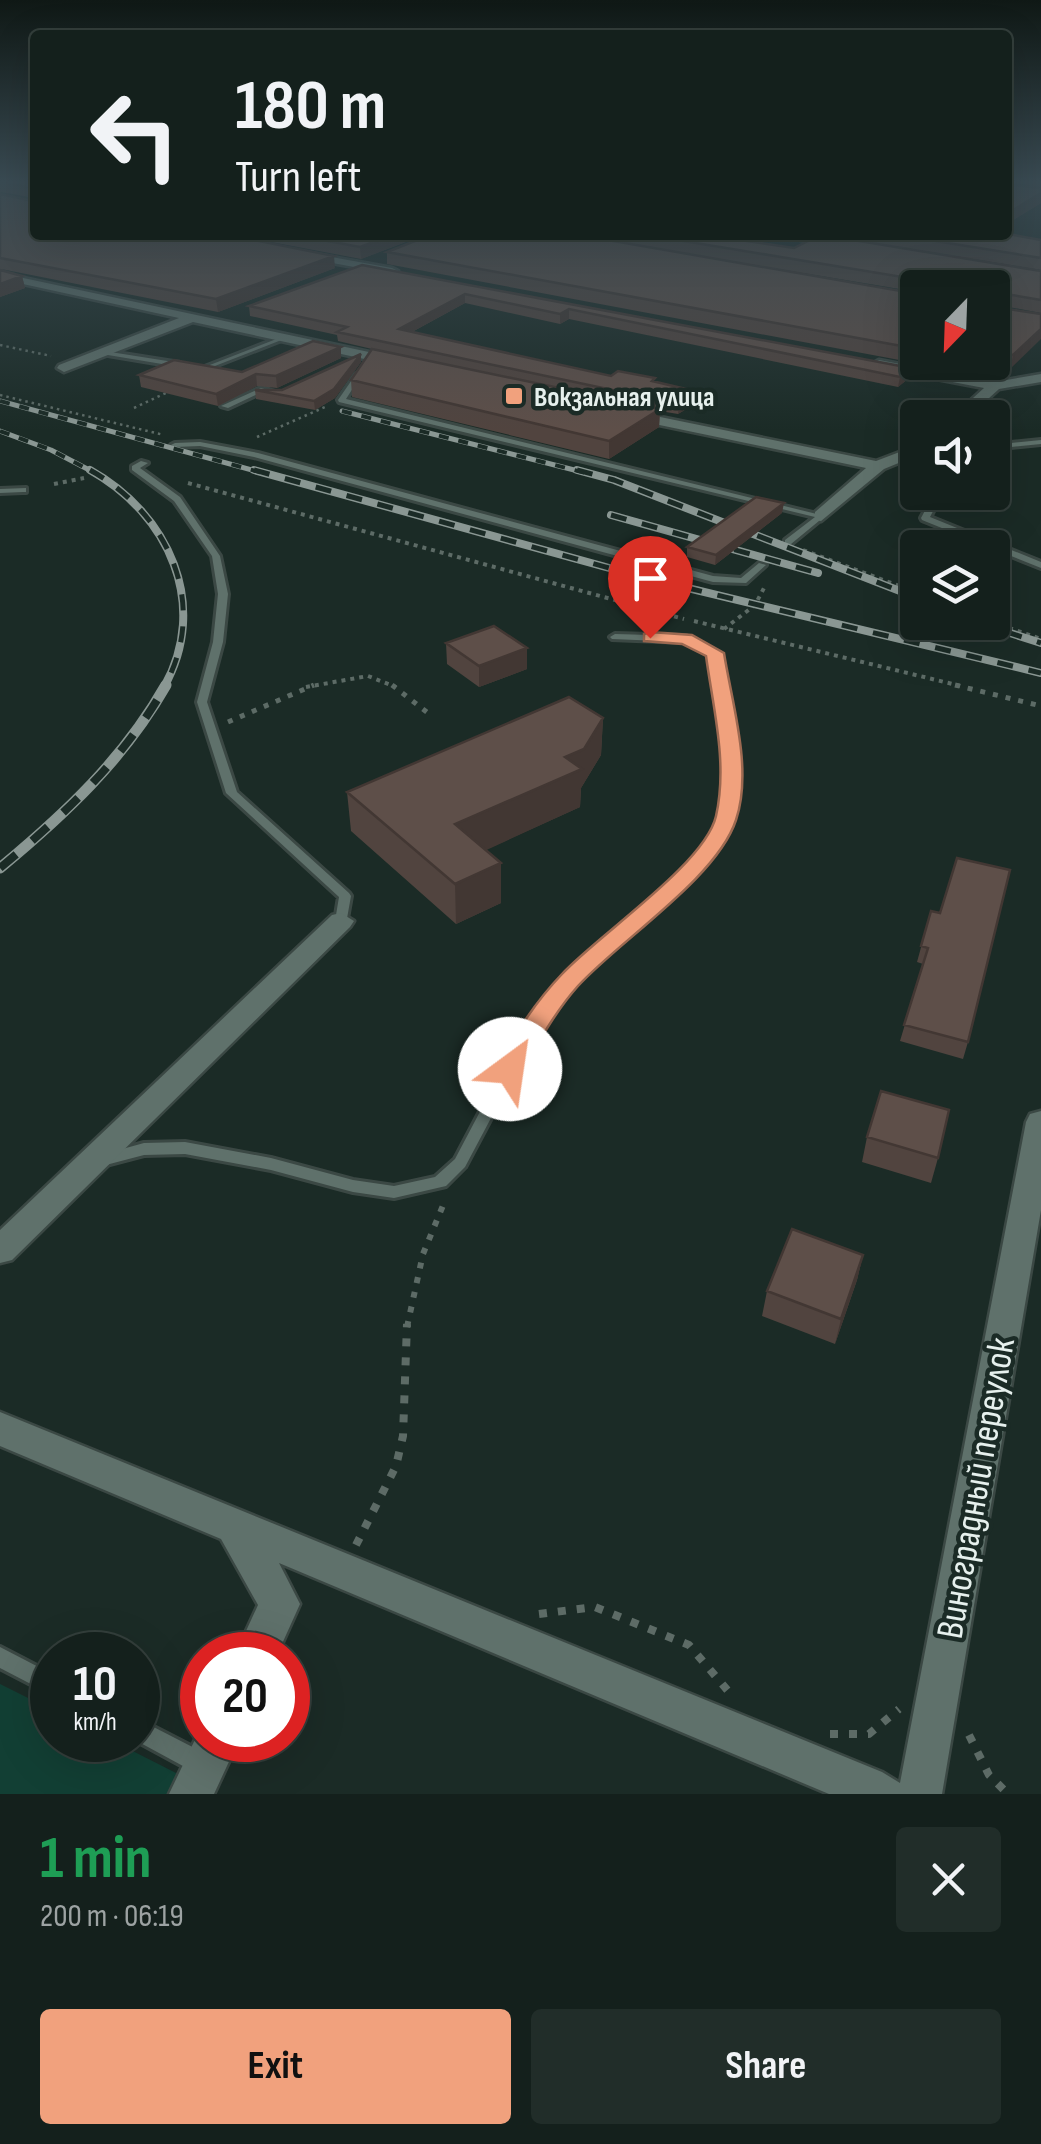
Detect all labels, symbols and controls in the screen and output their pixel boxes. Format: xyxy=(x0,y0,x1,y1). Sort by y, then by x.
text: 180 m xyxy=(235,65,386,149)
icon: left xyxy=(70,70,200,200)
text: Turn left xyxy=(235,150,361,205)
north arrow xyxy=(900,270,1010,380)
map controls xyxy=(900,270,1010,640)
place label: Вокзальная улица xyxy=(534,381,715,414)
marker: Вокзальная улица xyxy=(503,385,525,407)
button: sound xyxy=(900,400,1010,510)
button: layers xyxy=(900,530,1010,640)
pin xyxy=(608,536,693,639)
icon: arrive xyxy=(623,551,678,606)
position arrow xyxy=(458,1017,562,1121)
street label: Виноградный переулок xyxy=(928,1334,1025,1642)
speed limit sign: 20 xyxy=(180,1632,310,1762)
text: 10 xyxy=(73,1655,117,1715)
text: km/h xyxy=(73,1707,117,1738)
text: 1 min xyxy=(40,1823,152,1895)
button: close xyxy=(896,1827,1001,1932)
text: 200 m · 06:19 xyxy=(40,1897,184,1936)
button: Exit xyxy=(40,2009,511,2124)
button: Share xyxy=(531,2009,1001,2124)

